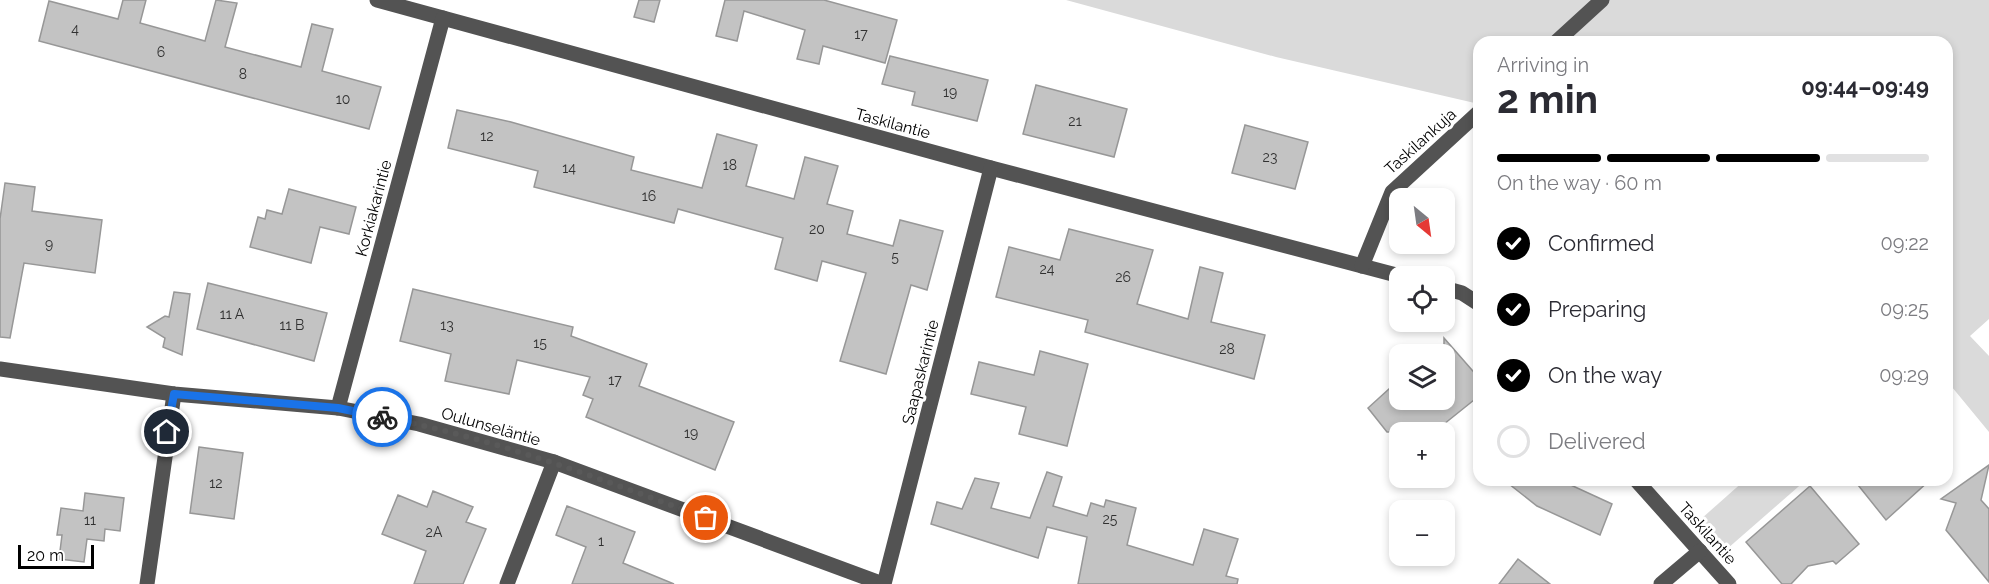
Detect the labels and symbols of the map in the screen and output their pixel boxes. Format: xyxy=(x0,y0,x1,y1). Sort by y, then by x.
house number: 4 xyxy=(71,21,79,37)
house number: 17 xyxy=(854,26,868,42)
house number: 6 xyxy=(157,44,165,60)
house number: 8 xyxy=(239,66,247,82)
house number: 19 xyxy=(943,84,957,100)
house number: 10 xyxy=(336,91,350,107)
street label: Taskilantie xyxy=(853,104,933,143)
street label: Taskilankuja xyxy=(1381,104,1460,178)
house number: 21 xyxy=(1068,113,1082,129)
house number: 12 xyxy=(480,128,494,144)
house number: 23 xyxy=(1263,149,1277,165)
house number: 18 xyxy=(723,157,737,173)
street label: Korkiakarintie xyxy=(351,158,396,259)
house number: 14 xyxy=(562,160,576,176)
house number: 16 xyxy=(642,188,656,204)
north arrow xyxy=(1389,188,1455,254)
house number: 20 xyxy=(809,221,825,237)
house number: 9 xyxy=(45,236,53,252)
house number: 5 xyxy=(891,249,899,265)
house number: 24 xyxy=(1040,261,1055,277)
house number: 26 xyxy=(1115,269,1131,285)
house number: 11 A xyxy=(220,306,245,322)
house number: 11 B xyxy=(280,317,304,333)
house number: 13 xyxy=(440,317,454,333)
street label: Saapaskarintie xyxy=(898,318,943,426)
house number: 15 xyxy=(533,335,547,351)
house number: 28 xyxy=(1219,341,1235,357)
house number: 17 xyxy=(608,372,622,388)
courier xyxy=(352,387,412,447)
street label: Oulunseläntie xyxy=(439,403,543,450)
pin xyxy=(141,406,192,457)
house number: 19 xyxy=(684,425,698,441)
house number: 12 xyxy=(209,475,223,491)
pin xyxy=(680,492,731,543)
street label: Taskilantie xyxy=(1675,498,1740,568)
house number: 25 xyxy=(1103,511,1118,527)
house number: 11 xyxy=(84,512,96,528)
house number: 2A xyxy=(426,524,443,540)
house number: 1 xyxy=(598,533,604,549)
scale bar xyxy=(18,542,94,570)

